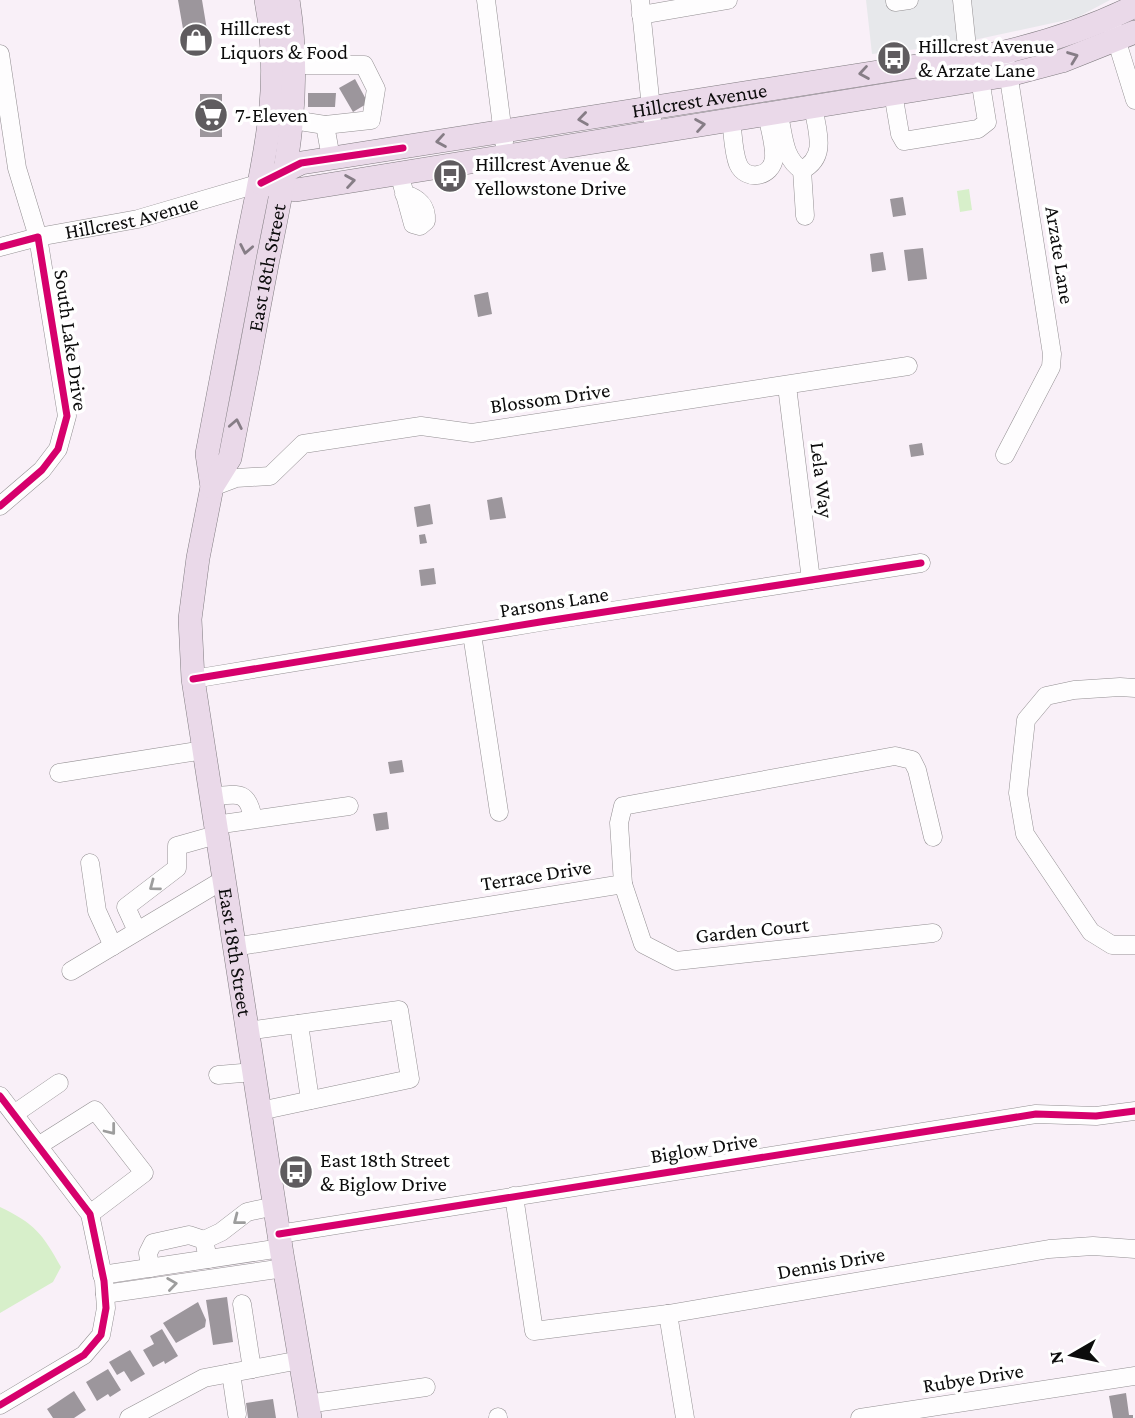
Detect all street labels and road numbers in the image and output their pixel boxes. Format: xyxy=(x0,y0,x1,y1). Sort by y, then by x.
street label: Hillcrest Avenue xyxy=(630,78,769,123)
street label: Hillcrest Avenue xyxy=(63,190,201,244)
street label: East 18th Street xyxy=(243,201,291,334)
street label: Arzate Lane xyxy=(1040,204,1080,306)
street label: South Lake Drive xyxy=(49,268,93,412)
street label: Blossom Drive xyxy=(489,378,611,418)
street label: Lela Way xyxy=(805,441,839,520)
street label: Parsons Lane xyxy=(498,582,610,622)
street label: Terrace Drive xyxy=(479,854,593,896)
street label: East 18th Street xyxy=(213,886,257,1019)
street label: Garden Court xyxy=(694,912,811,948)
street label: Biglow Drive xyxy=(649,1128,759,1168)
street label: Dennis Drive xyxy=(775,1242,887,1284)
street label: Rubye Drive xyxy=(921,1358,1025,1398)

